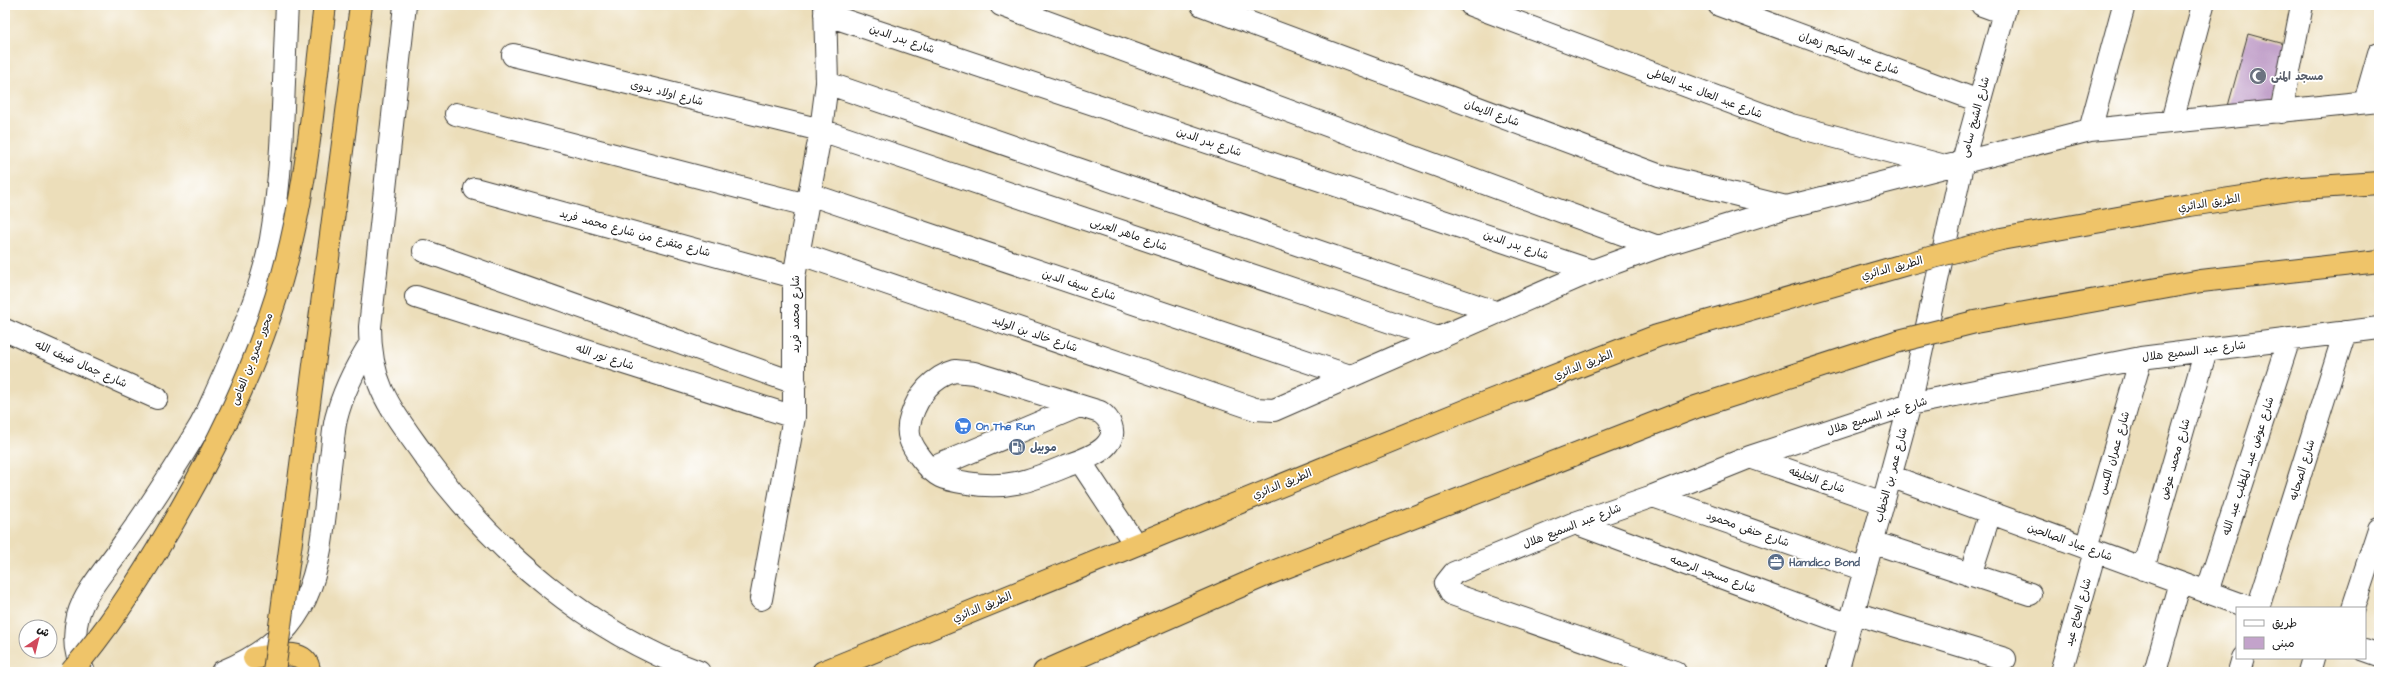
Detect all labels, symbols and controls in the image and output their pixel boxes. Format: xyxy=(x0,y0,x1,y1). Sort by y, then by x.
street label: شارع بدر الدين xyxy=(867,21,937,58)
street label: شارع عبد الحكيم زهران xyxy=(1797,28,1901,79)
street label: شارع عبد العال عبد العاطى xyxy=(1645,64,1765,123)
mosque icon: مسجد المنى xyxy=(2248,66,2268,86)
place label: مسجد المنى xyxy=(2271,69,2324,84)
street label: شارع الشيخ سامى xyxy=(1957,75,1994,159)
street label: شارع اولاد بدوى xyxy=(629,77,705,110)
street label: شارع الايمان xyxy=(1462,96,1522,131)
street label: شارع بدر الدين xyxy=(1174,124,1244,161)
street label: الطريق الدائري xyxy=(2177,191,2241,216)
street label: شارع متفرع من شارع محمد فريد xyxy=(558,206,712,261)
street label: شارع ماهر العربى xyxy=(1088,214,1169,255)
street label: شارع بدر الدين xyxy=(1481,227,1551,264)
street label: الطريق الدائري xyxy=(1860,253,1925,284)
street label: شارع سيف الدين xyxy=(1040,266,1118,305)
street label: شارع محمد فريد xyxy=(788,275,804,353)
street label: محور عمرو بن العاص xyxy=(227,311,277,407)
street label: شارع خالد بن الوليد xyxy=(990,312,1080,357)
street label: شارع جمال ضيف الله xyxy=(32,337,129,392)
street label: شارع عبد السميع هلال xyxy=(2141,337,2247,366)
street label: شارع نور الله xyxy=(574,341,636,374)
street label: الطريق الدائري xyxy=(1551,347,1615,384)
street label: شارع عبد السميع هلال xyxy=(1825,394,1929,439)
street label: شارع عوض عبد المطلب عبد الله xyxy=(2218,395,2278,537)
street label: شارع عمران الكبس xyxy=(2095,410,2134,497)
supermarket icon: On The Run xyxy=(953,416,973,436)
street label: شارع محمد عوض xyxy=(2156,417,2195,502)
place label: On The Run xyxy=(976,419,1035,434)
street label: شارع عمر بن الخطاب xyxy=(1871,426,1912,525)
fuel station icon: موبيل xyxy=(1007,437,1027,457)
street label: شارع الصحابه xyxy=(2286,438,2319,503)
place label: موبيل xyxy=(1030,440,1057,455)
street label: شارع الخليفه xyxy=(1787,463,1847,498)
street label: الطريق الدائري xyxy=(1250,465,1314,504)
street label: شارع عبد السميع هلال xyxy=(1521,500,1624,553)
street label: شارع حنفى محمود xyxy=(1704,508,1791,551)
street label: شارع عباد الصالحين xyxy=(2025,520,2115,565)
street label: شارع مسجد الرحمه xyxy=(1668,551,1758,597)
office icon: Hamdico Bond xyxy=(1766,552,1786,572)
place label: Hamdico Bond xyxy=(1788,555,1860,570)
street label: شارع الحاج عيد xyxy=(2061,576,2096,648)
street label: الطريق الدائري xyxy=(950,588,1014,627)
legend xyxy=(2236,607,2366,659)
text: طريق xyxy=(2272,615,2297,632)
north arrow xyxy=(18,619,58,659)
text: ش xyxy=(34,622,53,641)
text: مبنى xyxy=(2272,635,2295,652)

